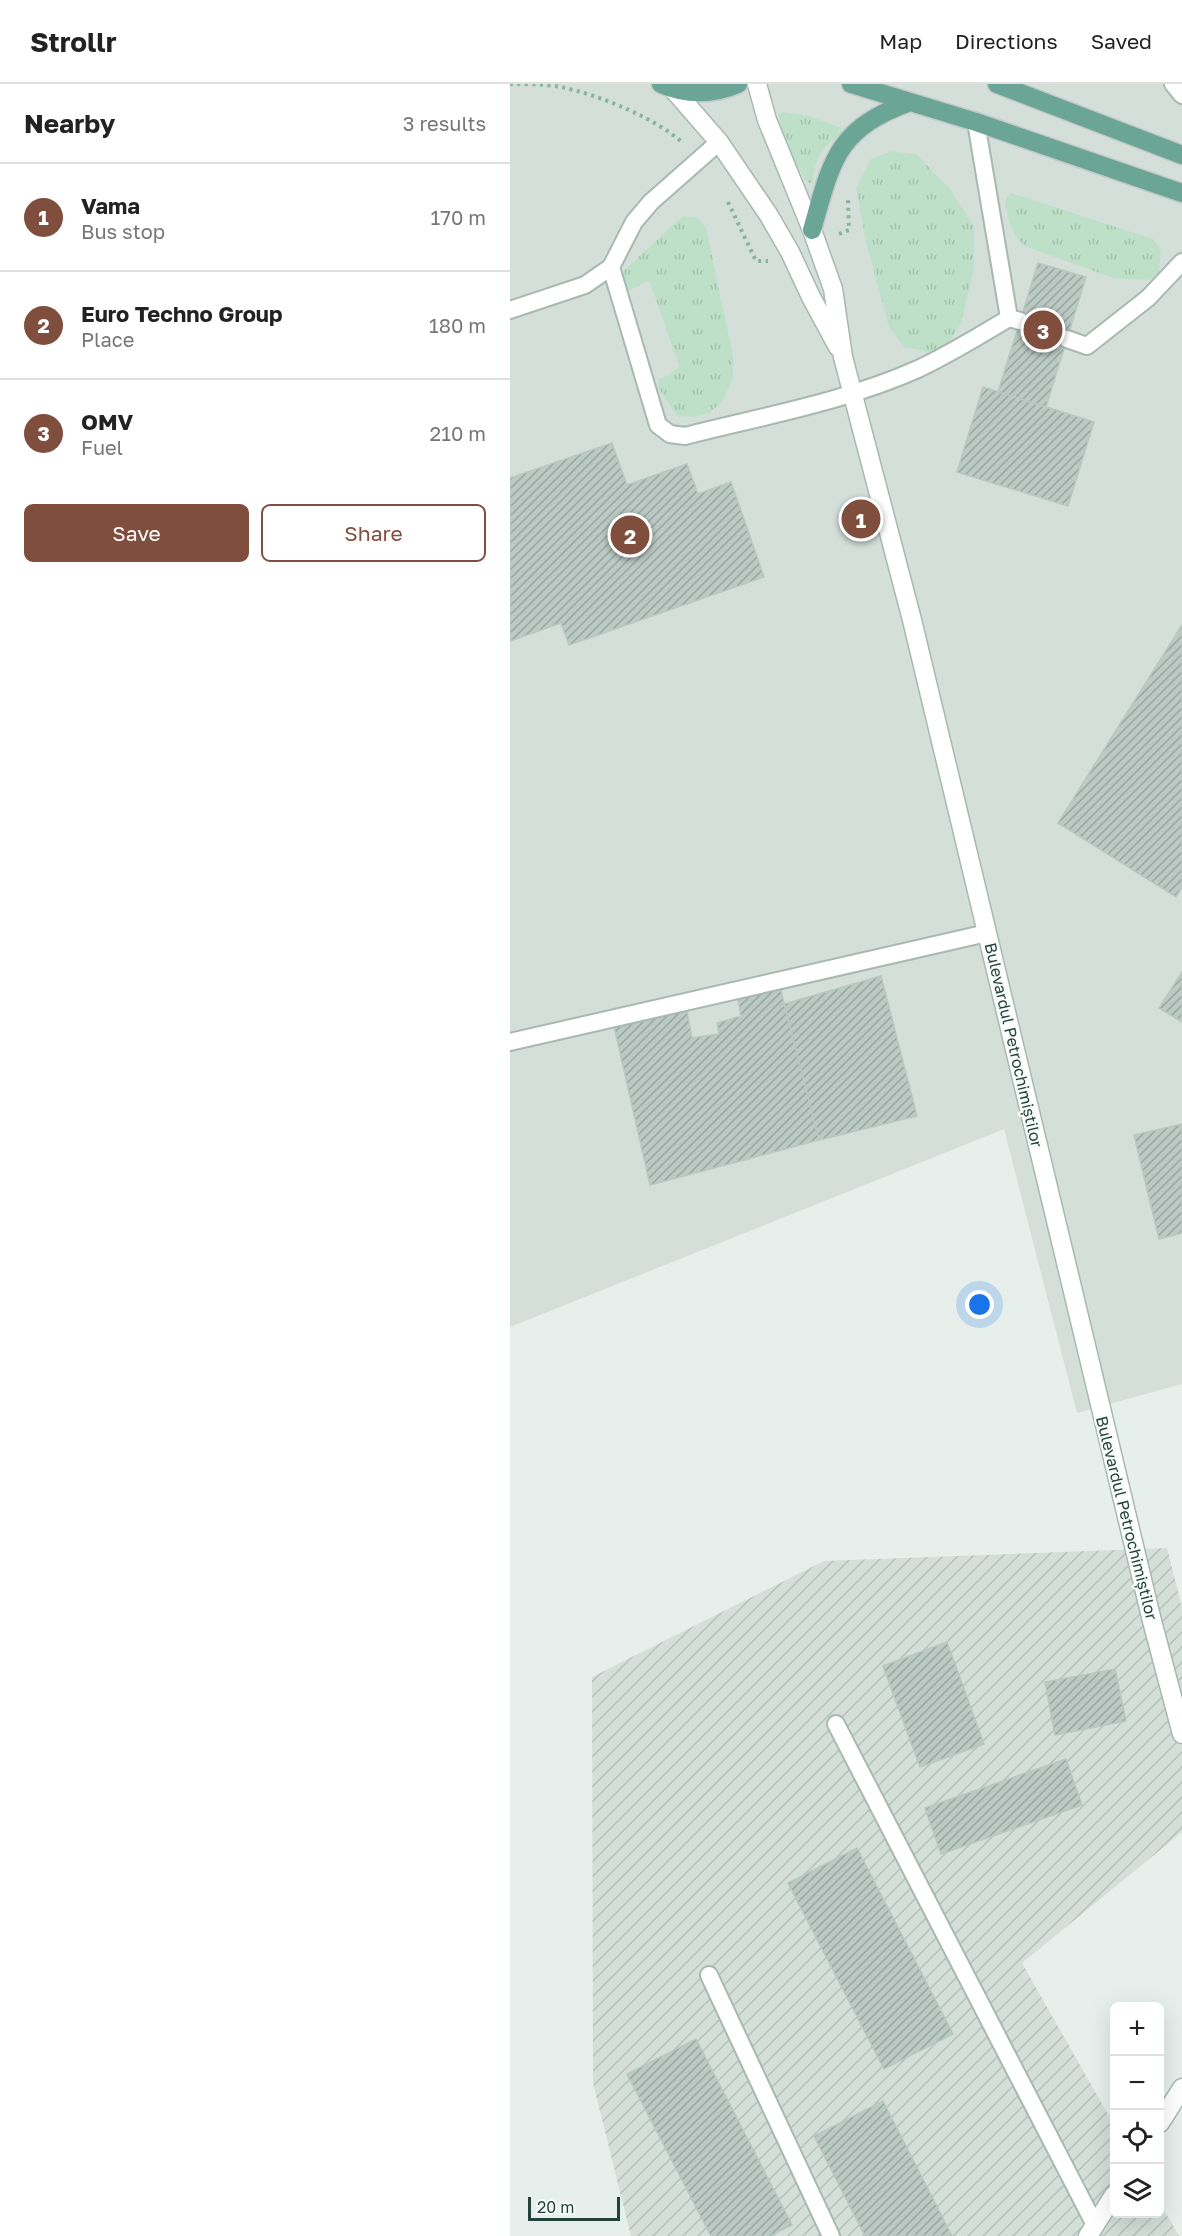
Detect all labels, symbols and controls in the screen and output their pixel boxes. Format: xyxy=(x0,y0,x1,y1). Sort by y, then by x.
text: Strollr xyxy=(30,25,117,58)
text: Map xyxy=(879,28,922,54)
text: Directions xyxy=(955,28,1058,54)
text: Saved xyxy=(1091,28,1152,54)
text: Nearby xyxy=(24,108,115,139)
text: 3 results xyxy=(403,111,486,135)
text: Vama xyxy=(81,192,140,219)
text: 1 xyxy=(38,205,49,229)
text: 170 m xyxy=(431,205,486,229)
text: Bus stop xyxy=(81,219,165,243)
text: Euro Techno Group xyxy=(81,300,283,327)
pin: 3 xyxy=(1024,308,1062,352)
text: 2 xyxy=(37,313,50,337)
text: 180 m xyxy=(429,313,486,337)
text: Place xyxy=(81,327,134,351)
text: OMV xyxy=(81,408,133,435)
text: 3 xyxy=(37,421,50,445)
text: 210 m xyxy=(430,421,486,445)
text: Fuel xyxy=(81,435,123,459)
pin: 1 xyxy=(842,496,880,542)
button: Save xyxy=(24,504,249,562)
button: Share xyxy=(261,504,486,562)
pin: 2 xyxy=(610,512,650,558)
street label: Bulevardul Petrochimiștilor xyxy=(981,941,1047,1149)
your location xyxy=(965,1290,994,1319)
street label: Bulevardul Petrochimiștilor xyxy=(1092,1414,1162,1622)
map controls xyxy=(1110,2002,1164,2218)
button: + xyxy=(1110,2002,1164,2056)
button: − xyxy=(1110,2056,1164,2110)
button: locate xyxy=(1110,2110,1164,2164)
button: layers xyxy=(1110,2164,1164,2218)
scale bar xyxy=(528,2194,620,2222)
text: 20 m xyxy=(537,2197,574,2217)

